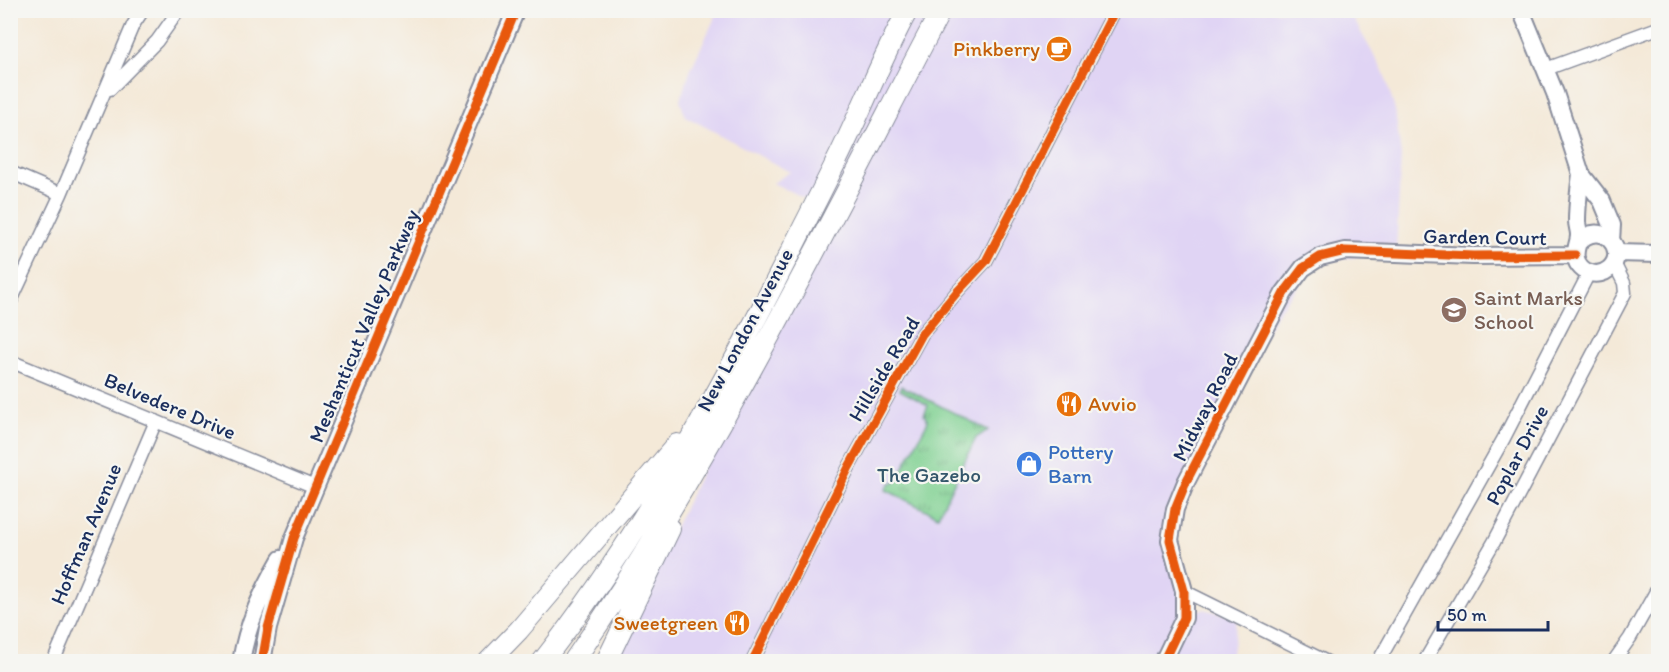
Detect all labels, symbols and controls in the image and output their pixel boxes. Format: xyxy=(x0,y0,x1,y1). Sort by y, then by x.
cafe icon: Pinkberry xyxy=(1044,34,1074,64)
place label: Pinkberry xyxy=(953,36,1040,61)
street label: Meshanticut Valley Parkway xyxy=(303,205,424,446)
street label: Garden Court xyxy=(1423,223,1547,250)
street label: New London Avenue xyxy=(691,244,798,416)
place label: Saint Marks School xyxy=(1474,285,1583,334)
school or university icon: Saint Marks School xyxy=(1439,295,1469,325)
street label: Hillside Road xyxy=(842,312,925,426)
street label: Midway Road xyxy=(1166,348,1243,465)
street label: Belvedere Drive xyxy=(100,367,240,445)
restaurant icon: Avvio xyxy=(1054,389,1084,419)
place label: Avvio xyxy=(1088,391,1137,416)
street label: Poplar Drive xyxy=(1480,400,1553,509)
place label: Pottery Barn xyxy=(1048,439,1113,488)
shop icon: Pottery Barn xyxy=(1014,449,1044,479)
street label: Hoffman Avenue xyxy=(44,459,127,608)
park label: The Gazebo xyxy=(877,462,981,487)
scale bar xyxy=(1438,594,1548,632)
text: 50 m xyxy=(1447,604,1487,626)
restaurant icon: Sweetgreen xyxy=(722,608,752,638)
place label: Sweetgreen xyxy=(614,610,718,635)

